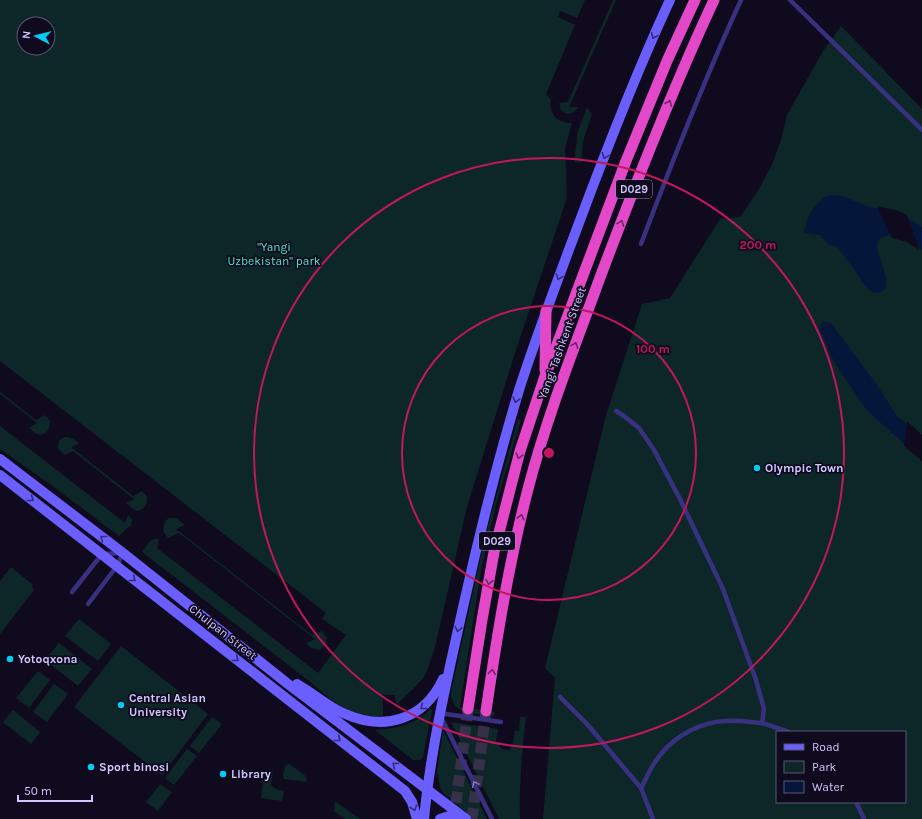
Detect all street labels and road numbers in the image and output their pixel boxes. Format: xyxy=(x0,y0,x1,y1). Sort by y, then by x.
road number: D029 xyxy=(616,180,652,198)
street label: Yangi Tashkent Street xyxy=(535,284,589,401)
road number: D029 xyxy=(479,532,515,550)
street label: Chulpan Street xyxy=(186,601,260,663)

